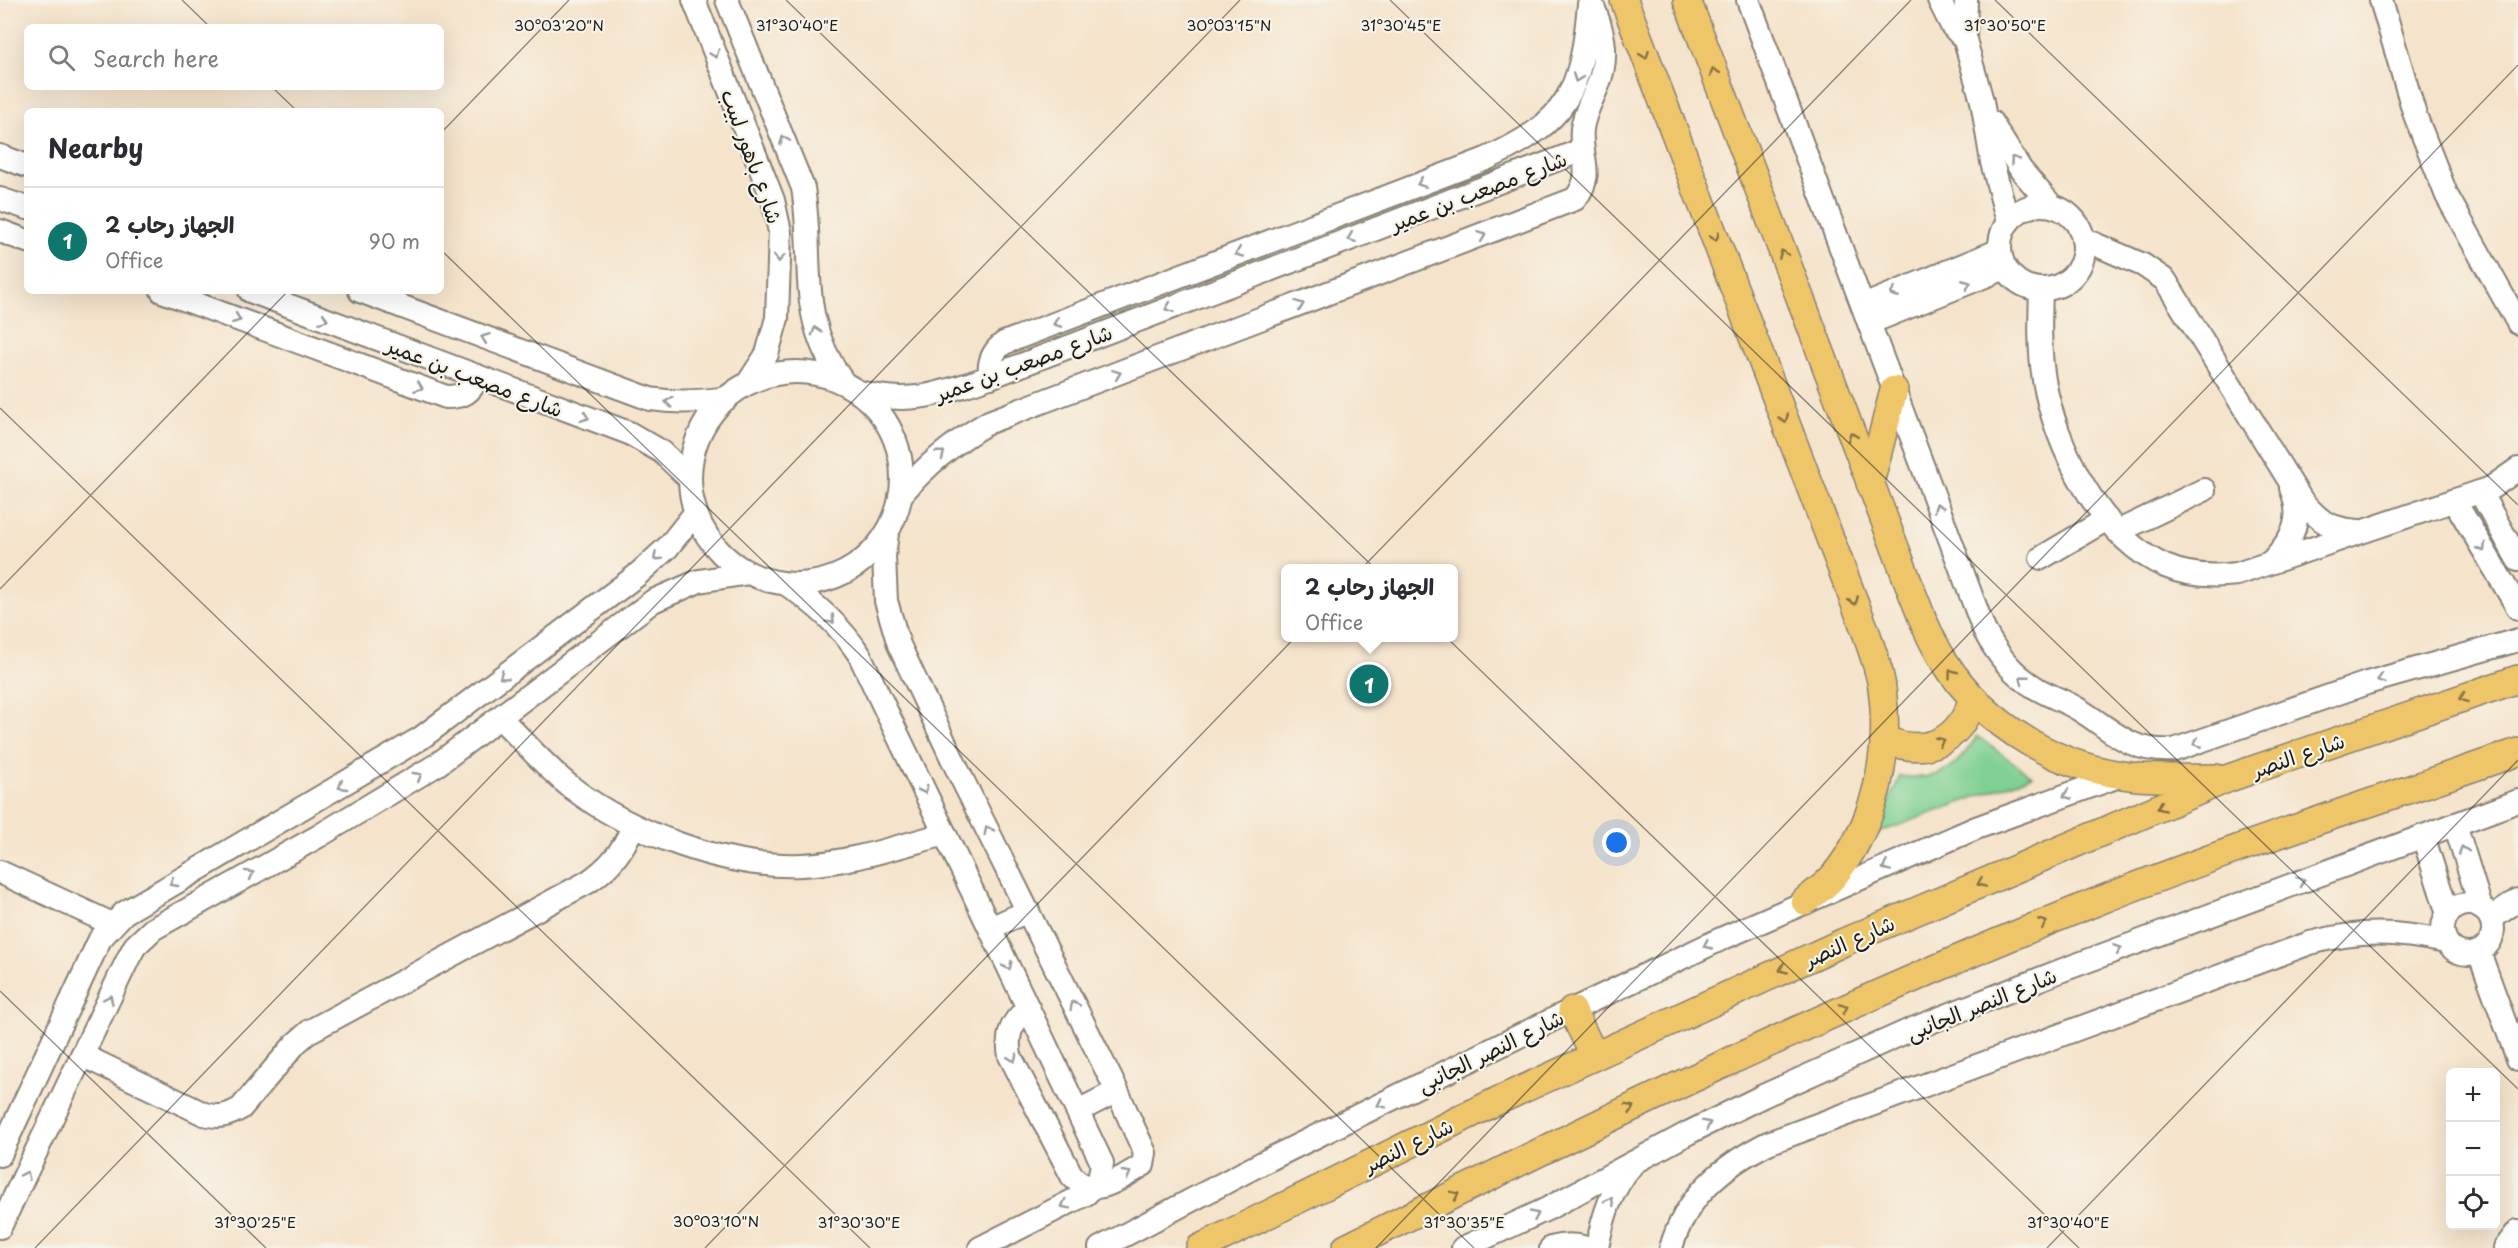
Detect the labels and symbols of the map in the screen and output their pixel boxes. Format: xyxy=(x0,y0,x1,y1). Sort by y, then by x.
text: 30°03'20"N xyxy=(514,13,604,36)
text: 31°30'40"E xyxy=(756,13,838,36)
text: 30°03'15"N xyxy=(1186,13,1272,36)
text: 31°30'45"E xyxy=(1360,13,1442,36)
text: 31°30'50"E xyxy=(1964,13,2046,36)
one-way arrow xyxy=(708,48,720,59)
one-way arrow xyxy=(1638,48,1650,59)
one-way arrow xyxy=(1708,67,1721,77)
one-way arrow xyxy=(1571,72,1584,83)
street label: شارع باهور لبيب xyxy=(713,84,792,228)
one-way arrow xyxy=(779,136,791,147)
street label: شارع مصعب بن عمير xyxy=(1383,142,1571,240)
one-way arrow xyxy=(2010,156,2021,167)
one-way arrow xyxy=(1416,176,1427,189)
one-way arrow xyxy=(1347,231,1358,243)
one-way arrow xyxy=(1476,231,1487,243)
one-way arrow xyxy=(1708,231,1720,242)
one-way arrow xyxy=(1234,246,1245,258)
one-way arrow xyxy=(1778,249,1790,260)
one-way arrow xyxy=(773,254,786,263)
one-way arrow xyxy=(1961,279,1972,291)
one-way arrow xyxy=(1889,286,1900,298)
one-way arrow xyxy=(1293,300,1304,312)
one-way arrow xyxy=(1164,301,1175,313)
one-way arrow xyxy=(231,311,241,324)
one-way arrow xyxy=(318,312,329,324)
street label: شارع مصعب بن عمير xyxy=(928,315,1117,411)
one-way arrow xyxy=(1052,316,1063,328)
one-way arrow xyxy=(811,326,823,337)
street label: شارع مصعب بن عمير xyxy=(380,327,568,425)
one-way arrow xyxy=(480,333,491,345)
one-way arrow xyxy=(1111,369,1122,381)
one-way arrow xyxy=(413,380,424,392)
one-way arrow xyxy=(664,396,673,409)
one-way arrow xyxy=(579,410,590,422)
one-way arrow xyxy=(1777,413,1790,424)
one-way arrow xyxy=(1847,431,1859,442)
one-way arrow xyxy=(934,451,945,462)
one-way arrow xyxy=(1932,502,1945,513)
one-way arrow xyxy=(2475,542,2487,552)
one-way arrow xyxy=(654,550,664,561)
one-way arrow xyxy=(1847,595,1859,606)
one-way arrow xyxy=(824,612,835,623)
pin: 1 xyxy=(1350,662,1388,706)
one-way arrow xyxy=(498,669,509,680)
one-way arrow xyxy=(1949,669,1960,680)
one-way arrow xyxy=(2376,672,2387,684)
one-way arrow xyxy=(2019,675,2030,686)
one-way arrow xyxy=(2458,691,2469,703)
street label: شارع النصر xyxy=(2246,723,2349,786)
one-way arrow xyxy=(1933,736,1944,748)
one-way arrow xyxy=(2192,736,2203,748)
one-way arrow xyxy=(412,771,422,783)
one-way arrow xyxy=(338,778,348,790)
one-way arrow xyxy=(917,784,928,795)
one-way arrow xyxy=(2062,788,2073,800)
one-way arrow xyxy=(2156,799,2167,811)
one-way arrow xyxy=(984,826,995,837)
your location xyxy=(1602,828,1631,857)
one-way arrow xyxy=(2458,845,2471,856)
one-way arrow xyxy=(1881,860,1892,872)
one-way arrow xyxy=(244,870,254,882)
one-way arrow xyxy=(169,875,179,887)
one-way arrow xyxy=(1976,875,1987,887)
one-way arrow xyxy=(2295,876,2306,889)
street label: شارع النصر xyxy=(1797,906,1900,976)
one-way arrow xyxy=(2037,918,2048,930)
one-way arrow xyxy=(1703,938,1714,950)
one-way arrow xyxy=(2113,944,2123,957)
street label: شارع النصر الجانبى xyxy=(1901,958,2062,1049)
one-way arrow xyxy=(1001,960,1013,971)
one-way arrow xyxy=(1779,962,1790,974)
one-way arrow xyxy=(101,994,113,1005)
one-way arrow xyxy=(1070,1000,1082,1011)
street label: شارع النصر الجانبى xyxy=(1411,1000,1569,1100)
one-way arrow xyxy=(1838,1003,1849,1015)
one-way arrow xyxy=(1005,1052,1018,1063)
one-way arrow xyxy=(1376,1097,1387,1109)
one-way arrow xyxy=(1623,1104,1634,1115)
street label: شارع النصر xyxy=(1356,1109,1459,1181)
one-way arrow xyxy=(1701,1119,1712,1131)
one-way arrow xyxy=(18,1170,30,1181)
one-way arrow xyxy=(1121,1170,1131,1181)
one-way arrow xyxy=(1448,1190,1459,1202)
one-way arrow xyxy=(1603,1197,1615,1208)
one-way arrow xyxy=(1060,1198,1071,1209)
text: 30°03'10"N xyxy=(673,1209,759,1232)
text: 31°30'25"E xyxy=(214,1210,296,1233)
text: 31°30'30"E xyxy=(818,1210,900,1233)
text: 31°30'35"E xyxy=(1423,1210,1505,1233)
one-way arrow xyxy=(1528,1210,1539,1222)
text: 31°30'40"E xyxy=(2027,1210,2109,1233)

